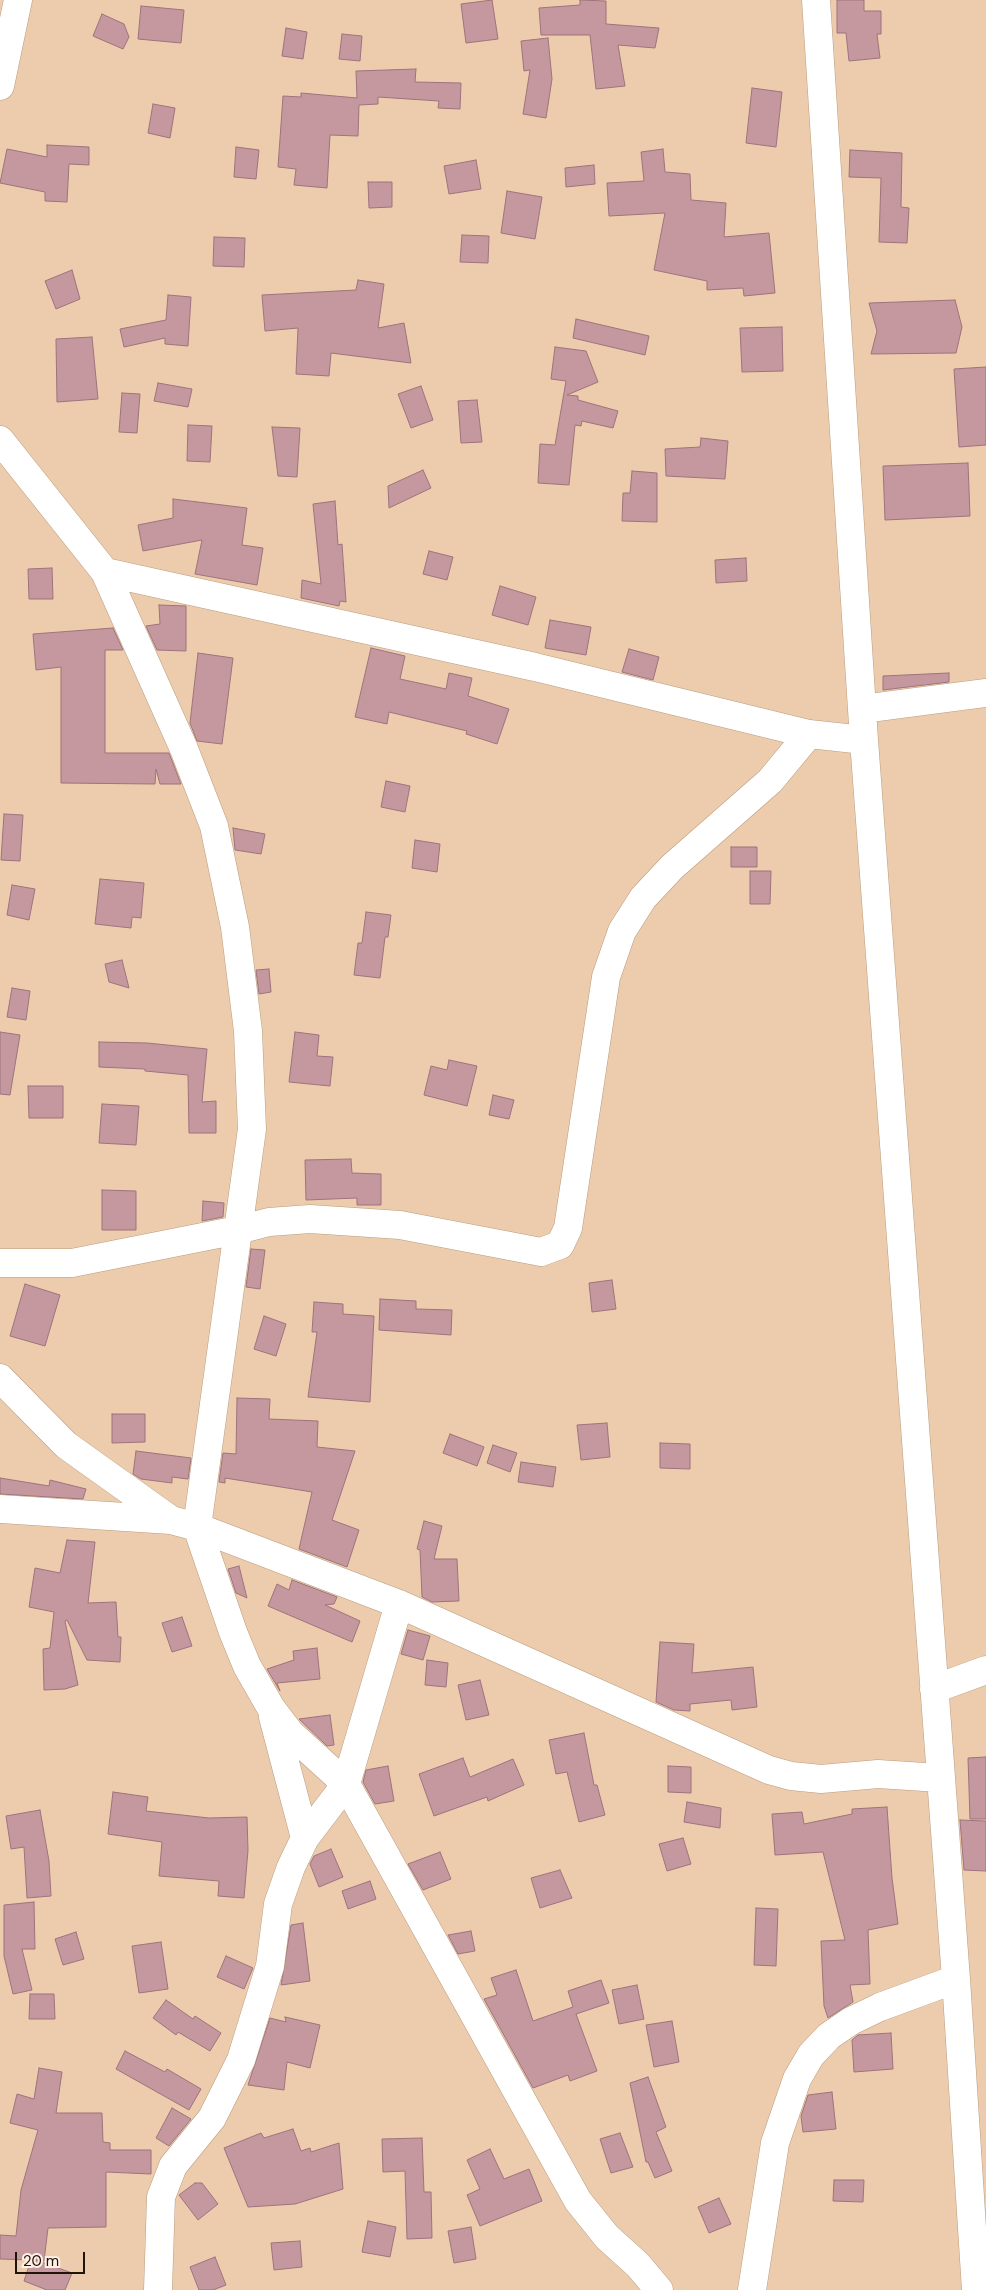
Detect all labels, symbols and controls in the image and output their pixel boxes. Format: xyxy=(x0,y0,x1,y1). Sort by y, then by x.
scale bar xyxy=(18,2242,88,2274)
text: 20 m xyxy=(23,2251,59,2271)

